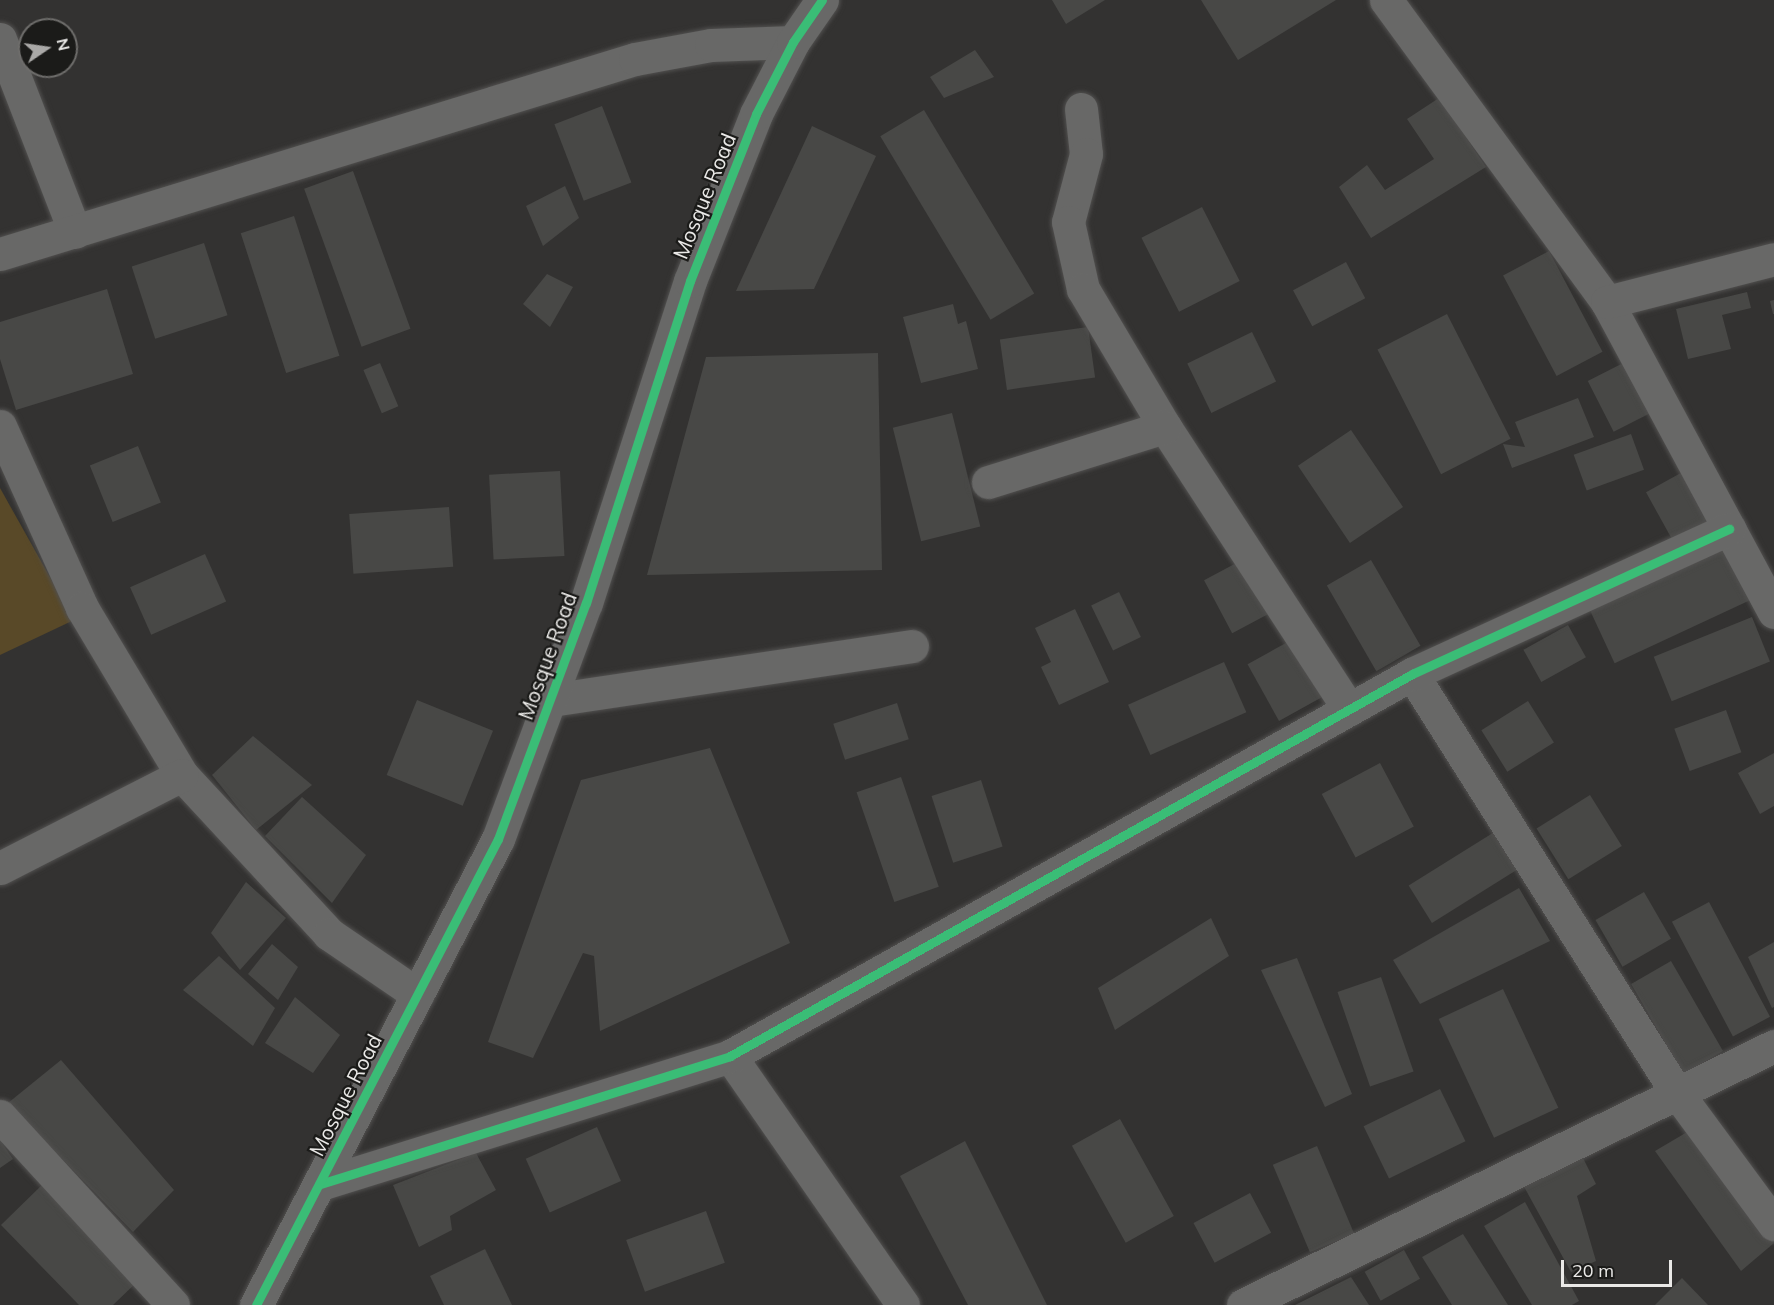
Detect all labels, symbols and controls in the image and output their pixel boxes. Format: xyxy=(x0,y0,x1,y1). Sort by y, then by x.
north arrow xyxy=(18,18,78,78)
text: N xyxy=(52,36,75,53)
street label: Mosque Road xyxy=(667,129,741,263)
street label: Mosque Road xyxy=(512,589,582,723)
street label: Mosque Road xyxy=(303,1030,387,1160)
scale bar xyxy=(1564,1248,1675,1286)
text: 20 m xyxy=(1572,1259,1614,1282)

